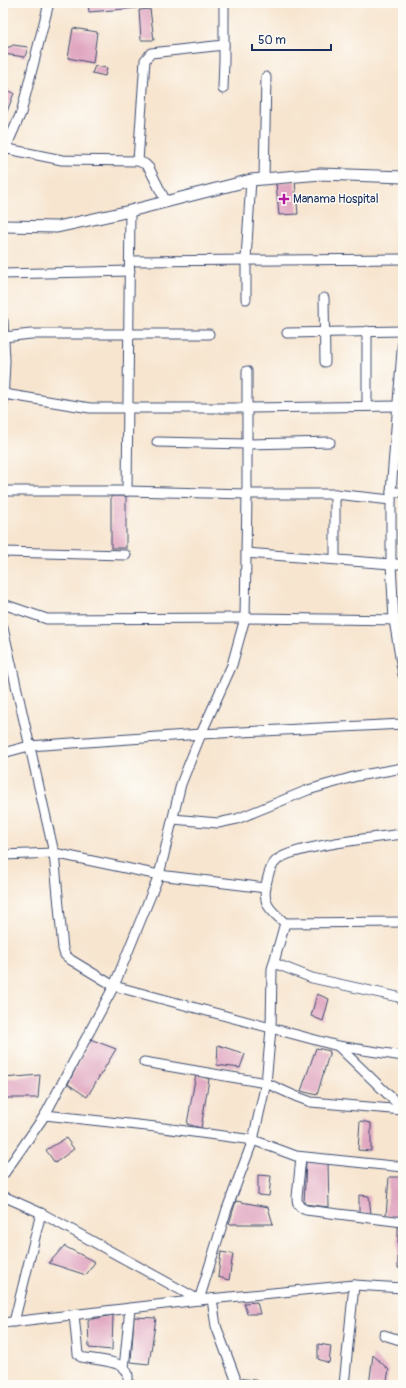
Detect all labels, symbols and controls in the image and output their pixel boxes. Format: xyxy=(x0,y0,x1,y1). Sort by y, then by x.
scale bar xyxy=(252,26,331,52)
text: 50 m xyxy=(258,33,286,48)
place label: Manama Hospital xyxy=(293,192,379,207)
marker: Manama Hospital xyxy=(278,193,290,205)

